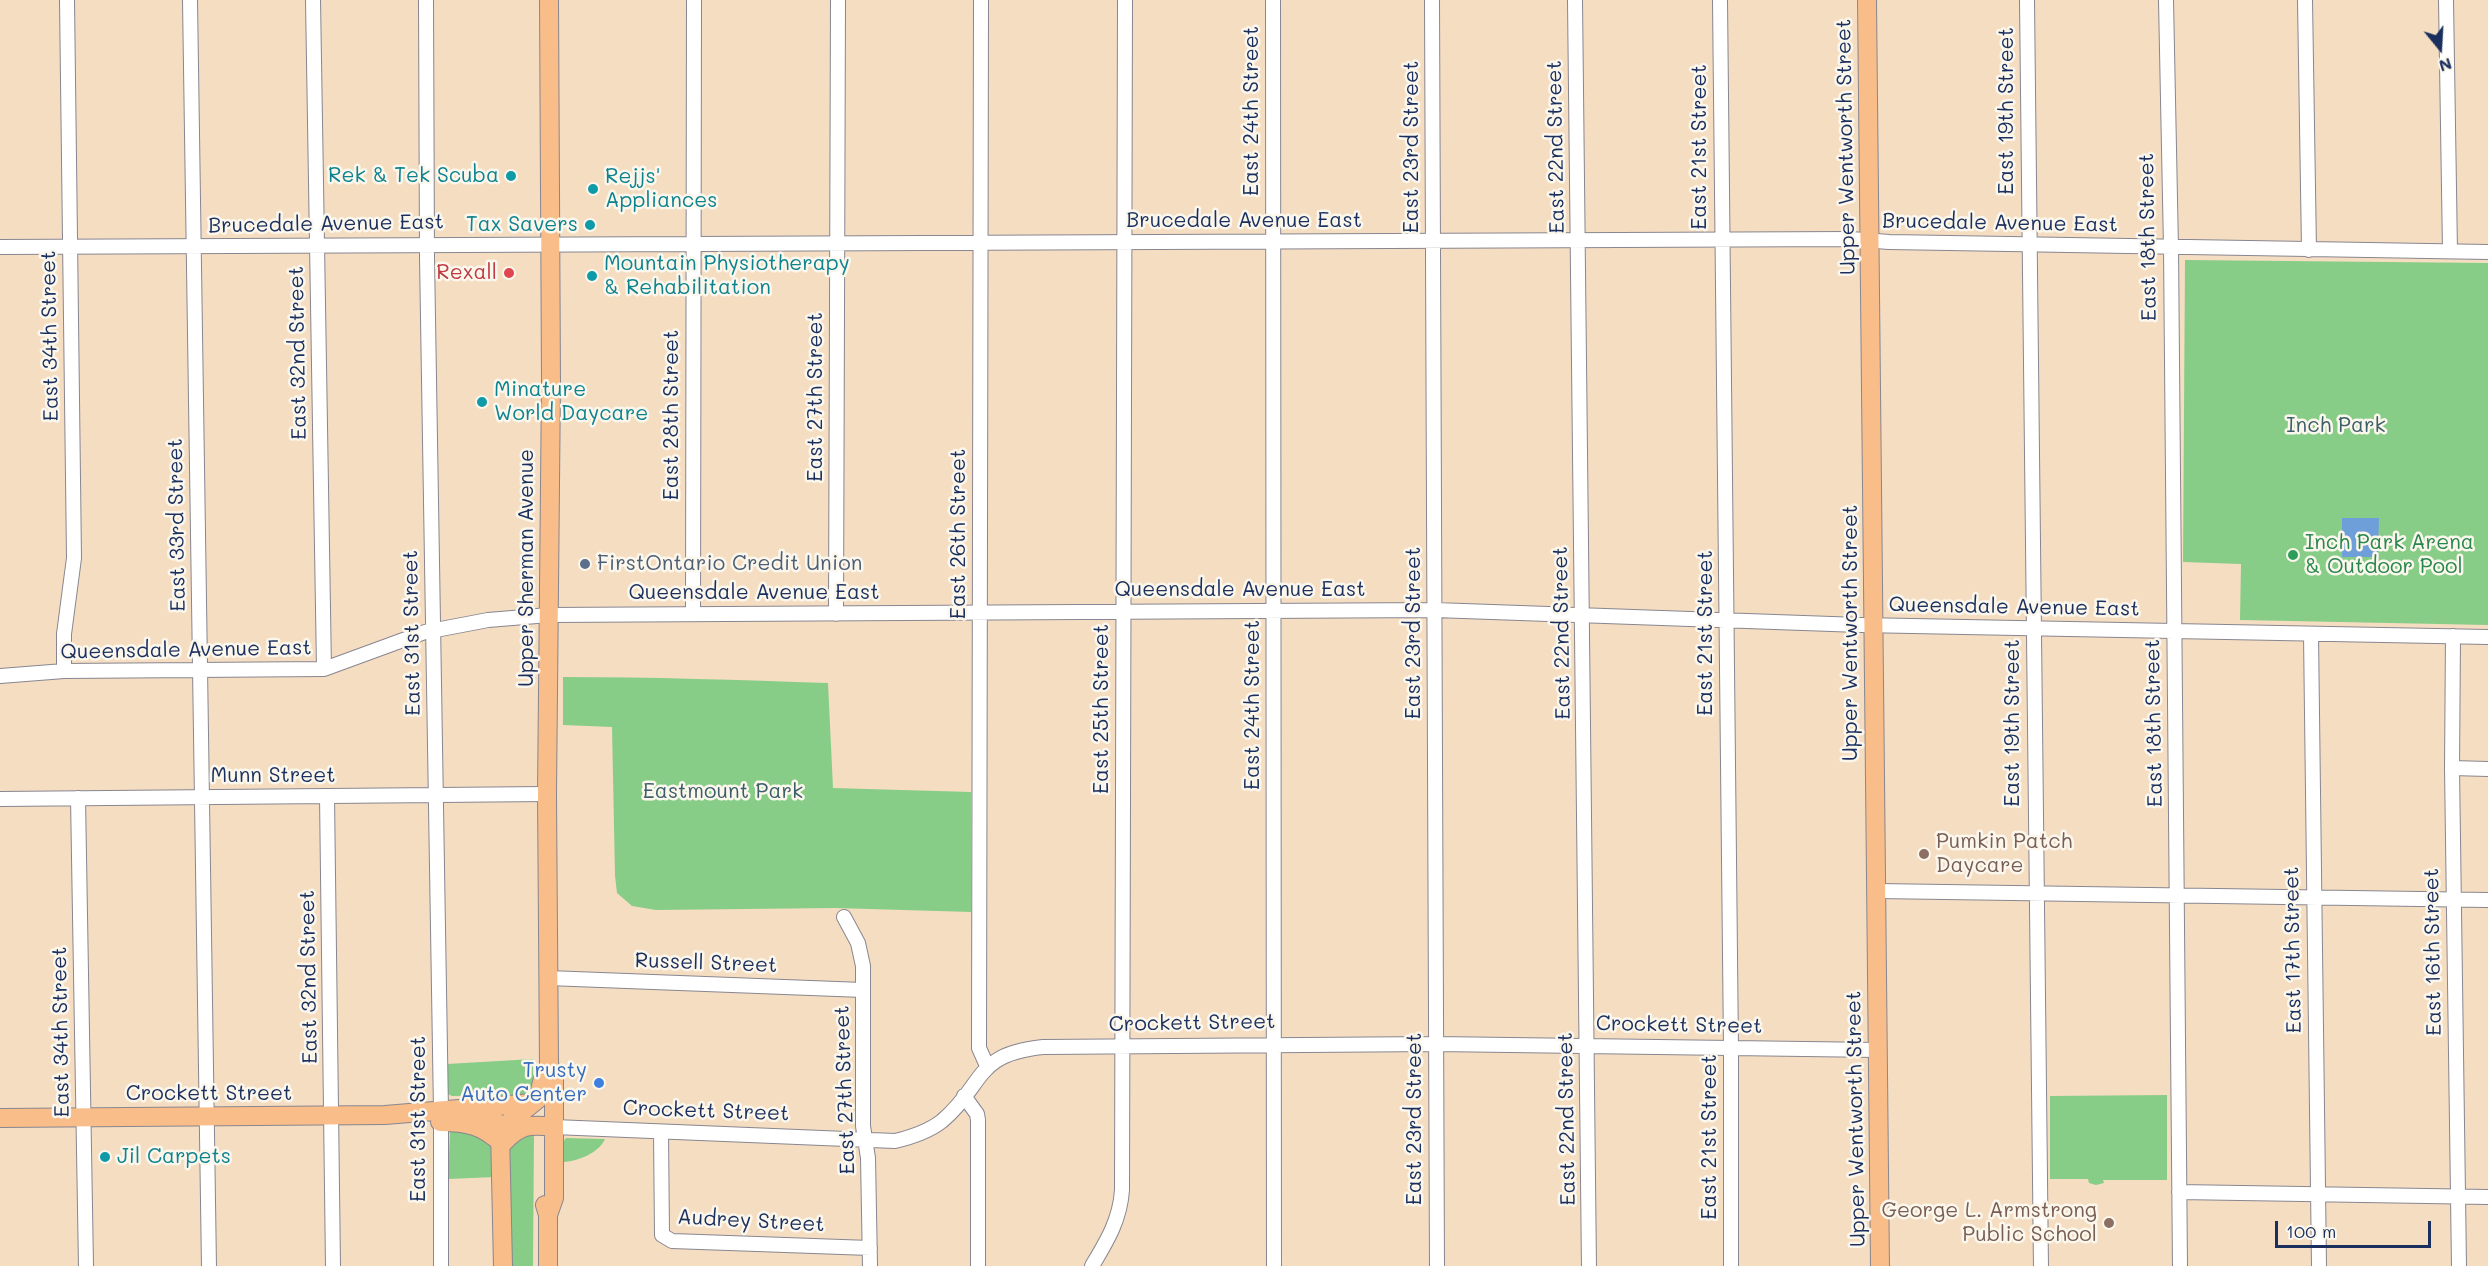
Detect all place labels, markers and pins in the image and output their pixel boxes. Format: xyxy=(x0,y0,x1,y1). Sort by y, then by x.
place label: Rek & Tek Scuba xyxy=(328,163,499,189)
place label: Rejjs' Appliances xyxy=(605,164,717,214)
marker: Rek & Tek Scuba xyxy=(504,169,518,183)
marker: Rejjs' Appliances xyxy=(586,182,600,196)
place label: Tax Savers xyxy=(466,212,578,238)
marker: Tax Savers xyxy=(583,218,597,232)
place label: Mountain Physiotherapy & Rehabilitation xyxy=(604,251,850,301)
place label: Rexall xyxy=(436,260,497,286)
marker: Rexall xyxy=(502,266,516,280)
marker: Mountain Physiotherapy & Rehabilitation xyxy=(585,269,599,283)
place label: Minature World Daycare xyxy=(494,377,648,427)
marker: Minature World Daycare xyxy=(475,395,489,409)
place label: Inch Park Arena & Outdoor Pool xyxy=(2305,530,2474,580)
marker: Inch Park Arena & Outdoor Pool xyxy=(2286,548,2300,562)
place label: FirstOntario Credit Union xyxy=(597,551,862,577)
marker: FirstOntario Credit Union xyxy=(578,557,592,571)
place label: Pumkin Patch Daycare xyxy=(1936,829,2072,879)
marker: Pumkin Patch Daycare xyxy=(1917,847,1931,861)
place label: Trusty Auto Center xyxy=(460,1058,587,1108)
marker: Trusty Auto Center xyxy=(592,1076,606,1090)
place label: Jil Carpets xyxy=(117,1144,231,1170)
marker: Jil Carpets xyxy=(98,1150,112,1164)
place label: George L. Armstrong Public School xyxy=(1881,1198,2097,1248)
marker: George L. Armstrong Public School xyxy=(2102,1216,2116,1230)

